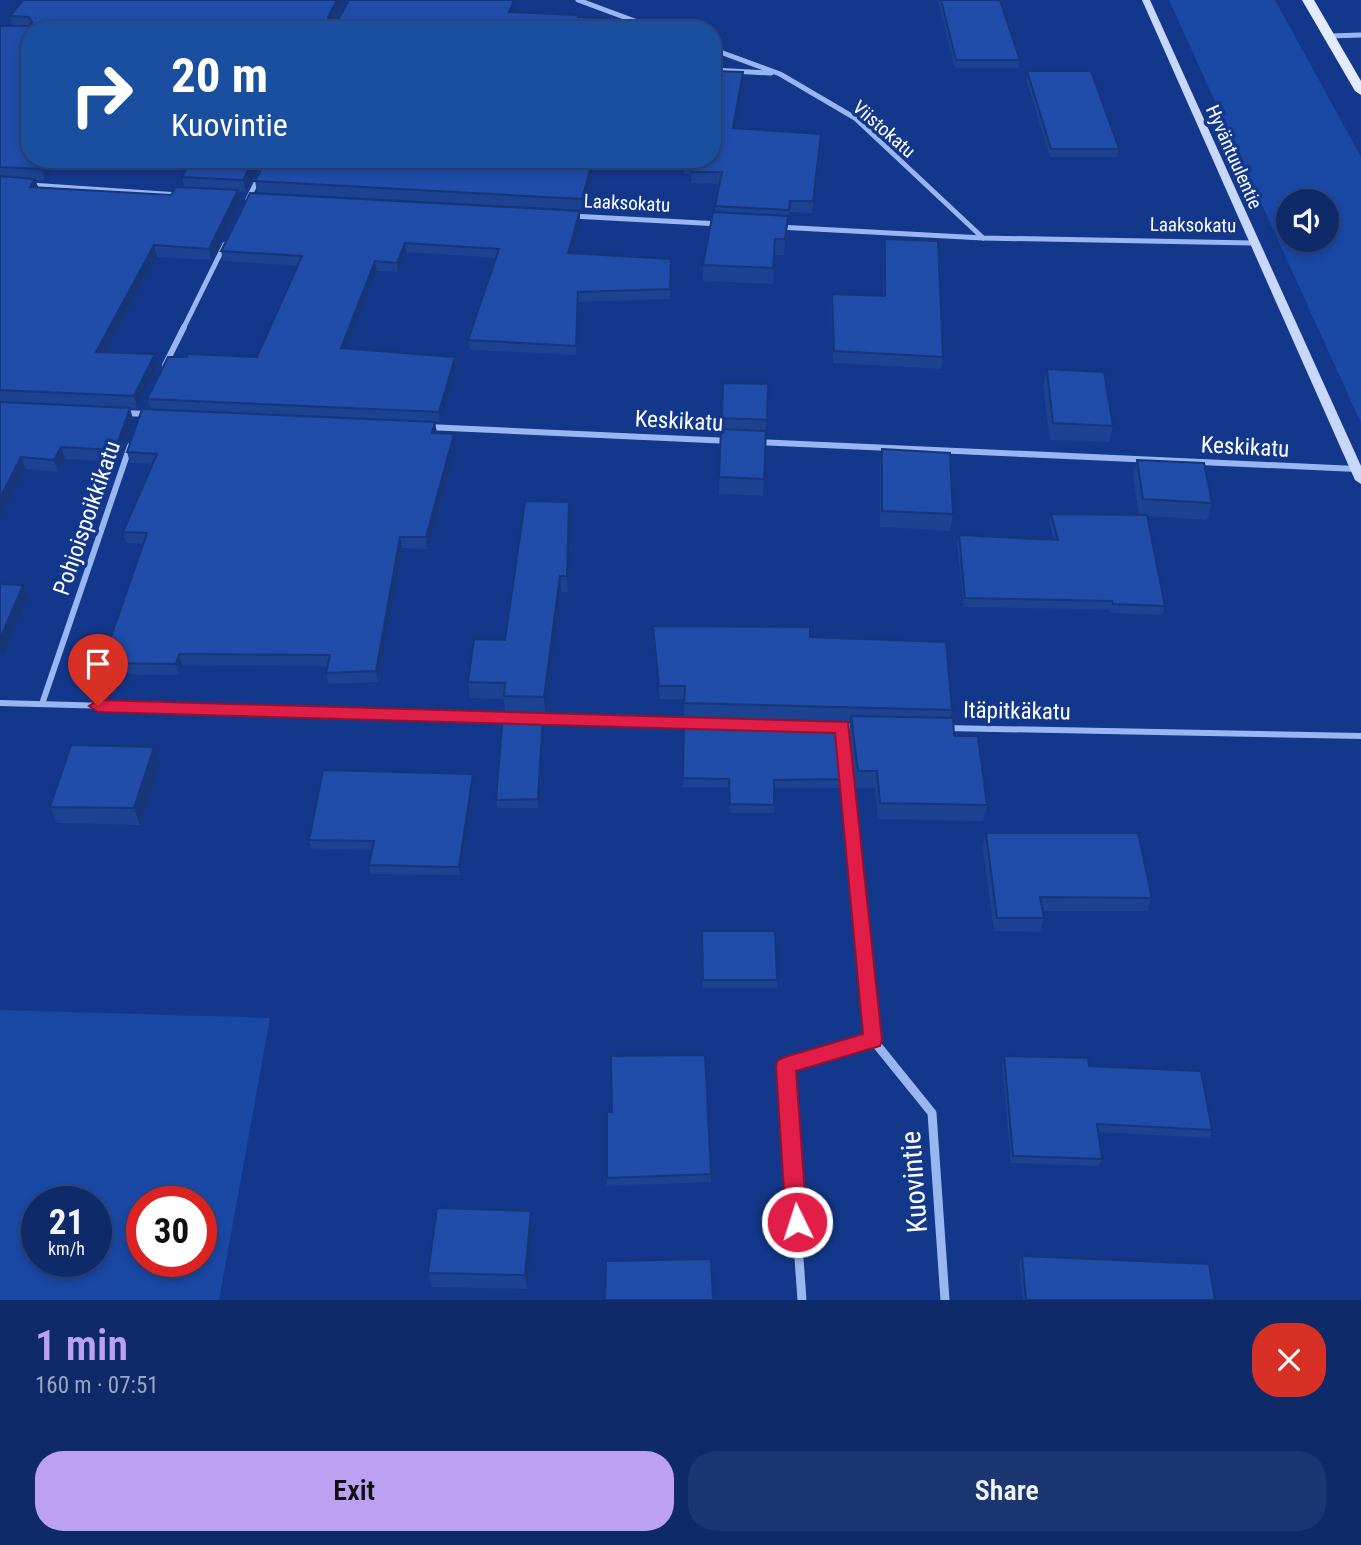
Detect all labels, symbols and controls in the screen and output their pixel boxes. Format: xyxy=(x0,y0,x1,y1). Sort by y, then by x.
text: 20 m xyxy=(171,47,268,104)
icon: right xyxy=(56,49,147,140)
street label: Viistokatu xyxy=(848,96,920,162)
street label: Hyväntuulentie xyxy=(1201,101,1267,213)
text: Kuovintie xyxy=(171,106,288,144)
street label: Laaksokatu xyxy=(583,189,671,217)
map controls xyxy=(1276,189,1339,252)
button: sound xyxy=(1276,189,1339,252)
street label: Laaksokatu xyxy=(1150,213,1236,237)
street label: Keskikatu xyxy=(634,405,724,437)
street label: Keskikatu xyxy=(1200,431,1290,463)
street label: Pohjoispoikkikatu xyxy=(48,437,126,599)
pin xyxy=(68,634,128,706)
icon: arrive xyxy=(79,645,117,683)
street label: Itäpitkäkatu xyxy=(963,697,1071,725)
street label: Kuovintie xyxy=(894,1130,934,1234)
position arrow xyxy=(760,1185,834,1259)
speed limit sign: 30 xyxy=(126,1186,217,1277)
text: 21 xyxy=(49,1202,84,1243)
text: km/h xyxy=(48,1238,85,1259)
text: 1 min xyxy=(35,1321,128,1370)
button: close xyxy=(1252,1323,1326,1397)
text: 160 m · 07:51 xyxy=(35,1372,159,1399)
button: Exit xyxy=(35,1451,674,1531)
button: Share xyxy=(688,1451,1326,1531)

